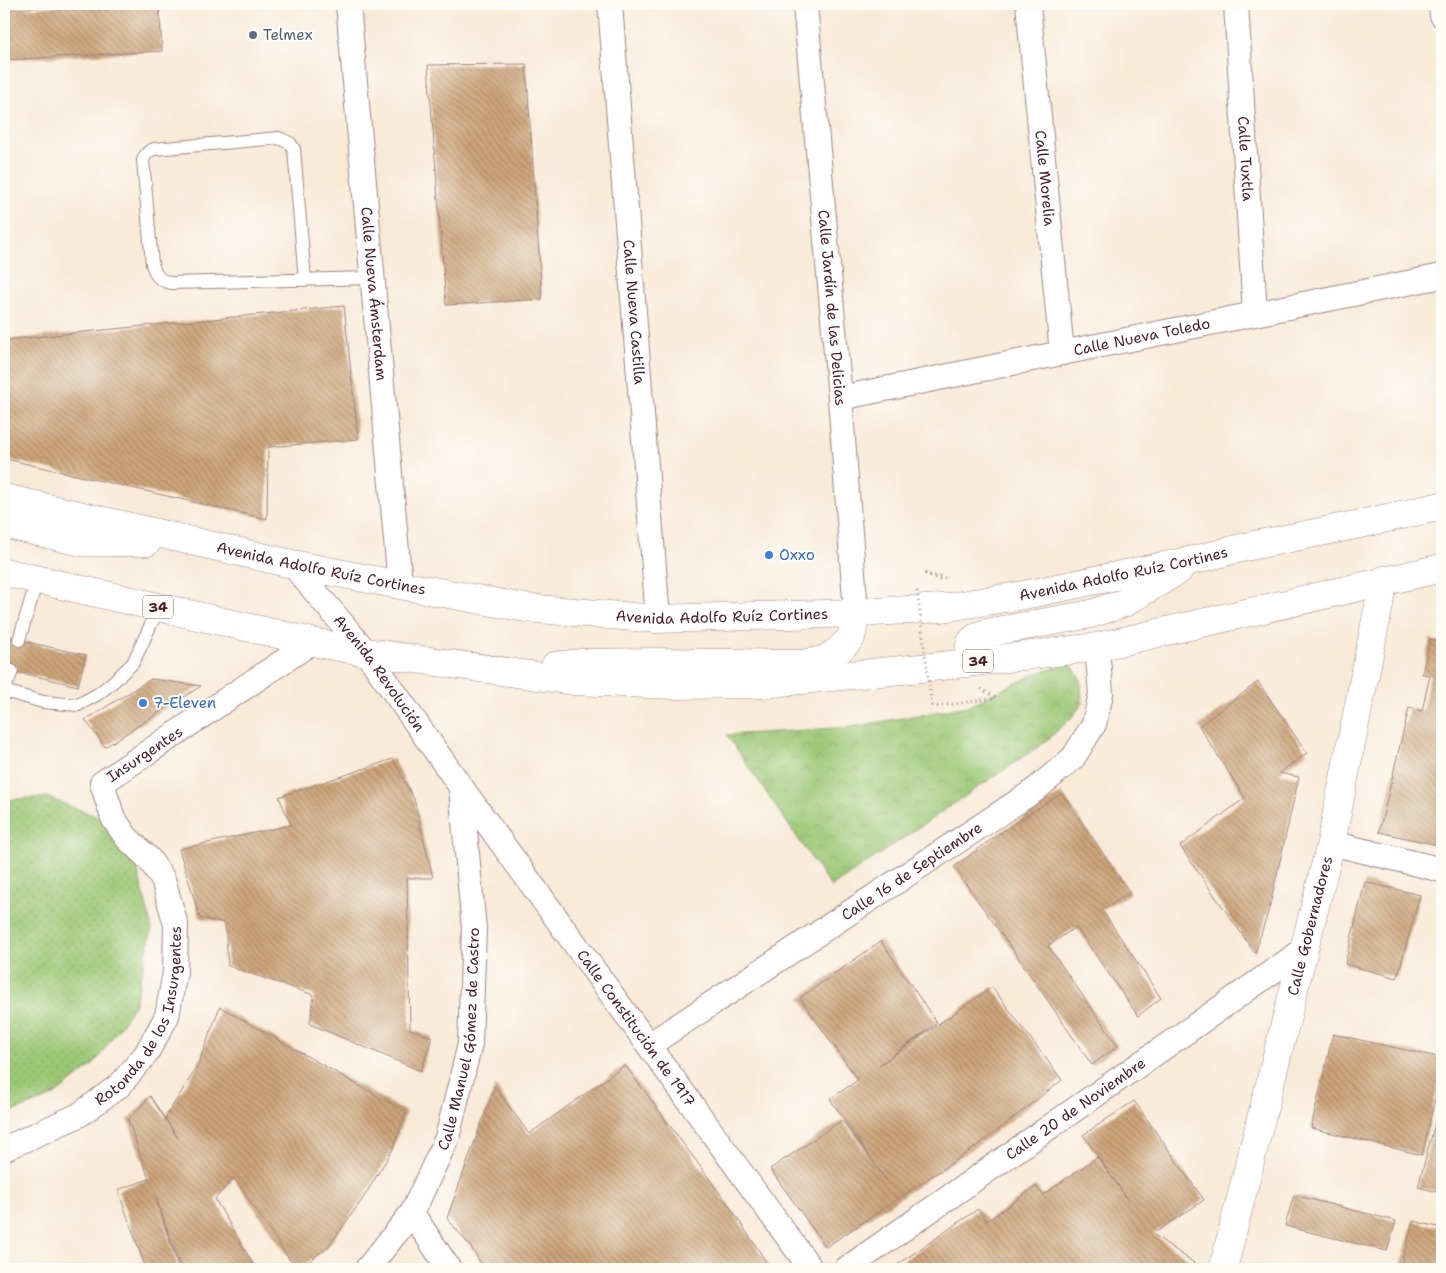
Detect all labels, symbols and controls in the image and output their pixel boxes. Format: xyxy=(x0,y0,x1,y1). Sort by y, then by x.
place label: Telmex xyxy=(263,25,313,45)
marker: Telmex xyxy=(247,29,259,41)
street label: Calle Tuxtla xyxy=(1233,116,1258,203)
street label: Calle Morelia xyxy=(1030,129,1060,228)
street label: Calle Nueva Ámsterdam xyxy=(356,206,392,382)
street label: Calle Jardín de las Delicias xyxy=(813,209,851,407)
street label: Calle Nueva Castilla xyxy=(618,239,650,386)
street label: Calle Nueva Toledo xyxy=(1072,313,1212,360)
street label: Avenida Adolfo Ruíz Cortines xyxy=(215,537,427,600)
street label: Avenida Adolfo Ruíz Cortines xyxy=(1017,542,1230,606)
place label: Oxxo xyxy=(779,545,815,565)
marker: Oxxo xyxy=(763,549,775,561)
road number: 34 xyxy=(143,596,173,618)
street label: Avenida Adolfo Ruíz Cortines xyxy=(615,604,829,629)
street label: Avenida Revolución xyxy=(329,611,429,736)
road number: 34 xyxy=(963,649,993,672)
place label: 7-Eleven xyxy=(153,693,216,713)
marker: 7-Eleven xyxy=(137,697,149,709)
street label: Insurgentes xyxy=(103,722,187,787)
street label: Calle 16 de Septiembre xyxy=(837,818,986,925)
street label: Calle Gobernadores xyxy=(1283,854,1337,998)
street label: Rotonda de los Insurgentes xyxy=(91,926,186,1110)
street label: Calle Manuel Gómez de Castro xyxy=(433,927,484,1154)
street label: Calle Constitución de 1917 xyxy=(572,946,700,1111)
street label: Calle 20 de Noviembre xyxy=(1002,1053,1150,1165)

